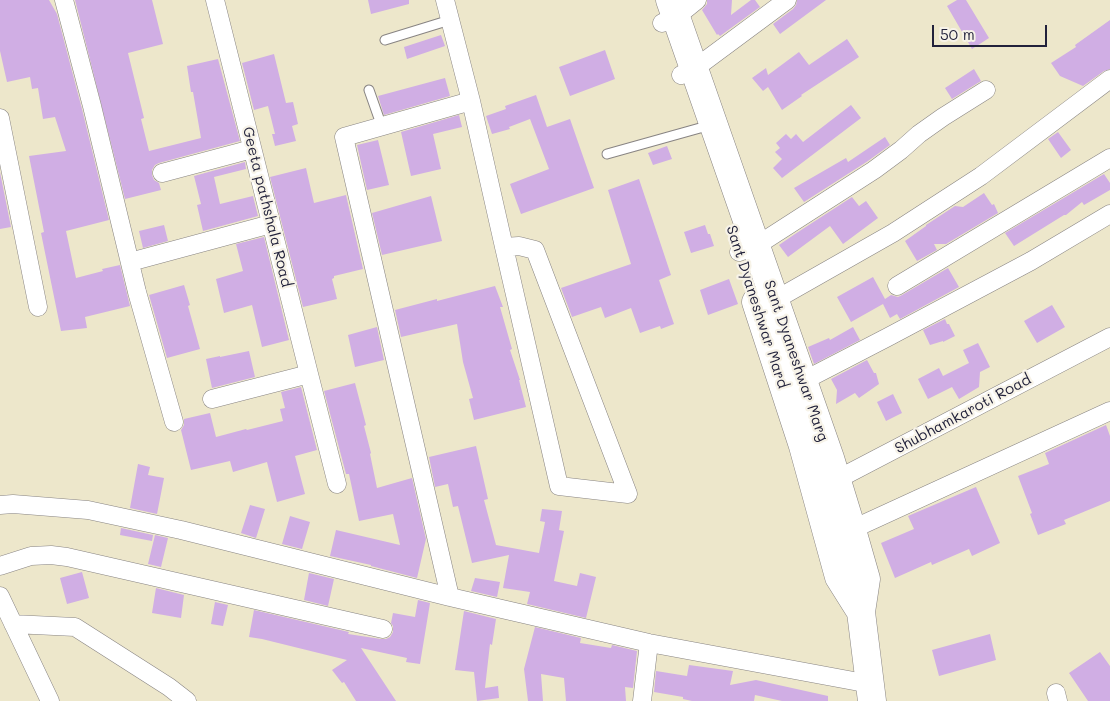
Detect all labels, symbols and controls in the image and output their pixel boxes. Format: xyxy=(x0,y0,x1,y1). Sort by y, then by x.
scale bar xyxy=(935,15,1050,47)
text: 50 m xyxy=(940,24,975,44)
street label: Geeta pathshala Road xyxy=(238,125,296,289)
street label: Sant Dyaneshwar Mard xyxy=(722,223,792,391)
street label: Sant Dyaneshwar Marg xyxy=(760,278,832,444)
street label: Shubhamkaroti Road xyxy=(892,370,1034,458)

